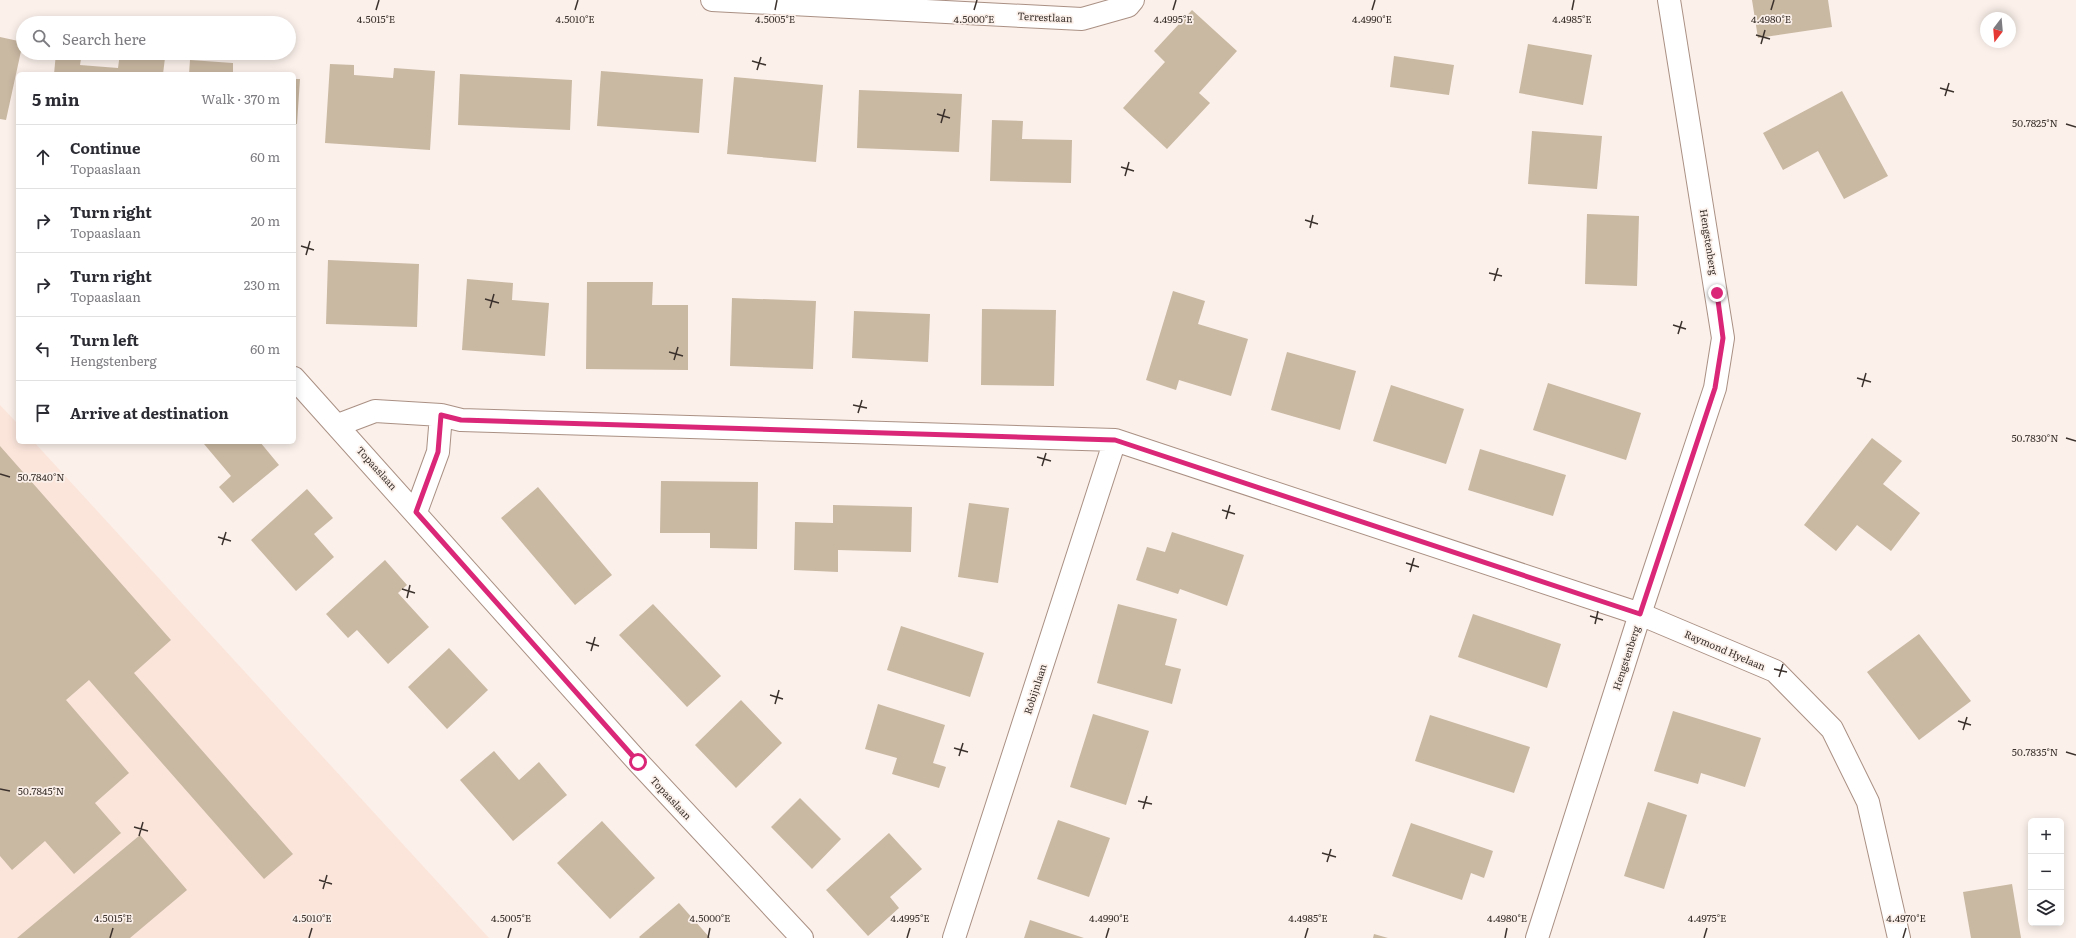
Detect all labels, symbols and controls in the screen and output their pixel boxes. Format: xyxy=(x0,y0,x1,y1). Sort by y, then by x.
street label: Terrestlaan xyxy=(1017,8,1073,25)
text: 4.5015°E xyxy=(357,11,395,26)
text: 4.5010°E xyxy=(555,11,595,26)
text: 4.5005°E xyxy=(755,11,795,26)
text: 4.5000°E xyxy=(954,11,994,26)
text: 4.4995°E xyxy=(1153,11,1193,26)
text: 4.4990°E xyxy=(1352,11,1392,26)
text: 4.4985°E xyxy=(1552,11,1592,26)
text: 4.4980°E xyxy=(1751,11,1791,26)
north arrow xyxy=(1980,12,2016,48)
search box xyxy=(16,16,296,60)
icon: search xyxy=(30,27,52,49)
text: Search here xyxy=(62,27,146,50)
text: 5 min xyxy=(32,86,80,111)
text: Walk · 370 m xyxy=(201,89,280,108)
text: 50.7825°N xyxy=(2012,115,2058,130)
text: Continue xyxy=(70,136,140,159)
icon: ahead xyxy=(32,146,54,168)
text: 60 m xyxy=(250,147,280,166)
text: Topaaslaan xyxy=(70,159,141,178)
text: Turn right xyxy=(70,200,152,223)
street label: Hengstenberg xyxy=(1697,208,1722,276)
icon: right xyxy=(32,210,54,232)
text: 20 m xyxy=(251,211,280,230)
text: Topaaslaan xyxy=(70,223,141,242)
text: Turn right xyxy=(70,264,152,287)
icon: right xyxy=(32,274,54,296)
text: 230 m xyxy=(244,275,280,294)
route end xyxy=(1708,284,1726,302)
text: Topaaslaan xyxy=(70,287,141,306)
text: Turn left xyxy=(70,328,139,351)
icon: left xyxy=(32,338,54,360)
text: 60 m xyxy=(250,339,280,358)
text: Hengstenberg xyxy=(70,351,157,370)
text: Arrive at destination xyxy=(70,401,229,424)
icon: arrive xyxy=(32,402,54,424)
text: 50.7830°N xyxy=(2011,430,2059,445)
street label: Topaaslaan xyxy=(354,442,401,493)
text: 50.7840°N xyxy=(17,469,65,484)
street label: Hengstenberg xyxy=(1608,623,1643,692)
street label: Raymond Hyelaan xyxy=(1682,626,1768,674)
street label: Robijnlaan xyxy=(1019,661,1050,716)
text: 50.7835°N xyxy=(2012,744,2058,759)
route start xyxy=(629,753,647,771)
street label: Topaaslaan xyxy=(647,773,696,823)
text: 50.7845°N xyxy=(18,783,64,798)
map controls xyxy=(2028,818,2064,926)
button: + xyxy=(2028,818,2064,854)
button: − xyxy=(2028,854,2064,890)
button: layers xyxy=(2028,890,2064,926)
text: 4.5015°E xyxy=(94,910,132,925)
text: 4.5010°E xyxy=(292,910,332,925)
text: 4.5005°E xyxy=(491,910,531,925)
text: 4.5000°E xyxy=(690,910,730,925)
text: 4.4995°E xyxy=(890,910,930,925)
text: 4.4990°E xyxy=(1089,910,1129,925)
text: 4.4985°E xyxy=(1288,910,1328,925)
text: 4.4980°E xyxy=(1487,910,1527,925)
text: 4.4975°E xyxy=(1688,910,1726,925)
text: 4.4970°E xyxy=(1886,910,1926,925)

